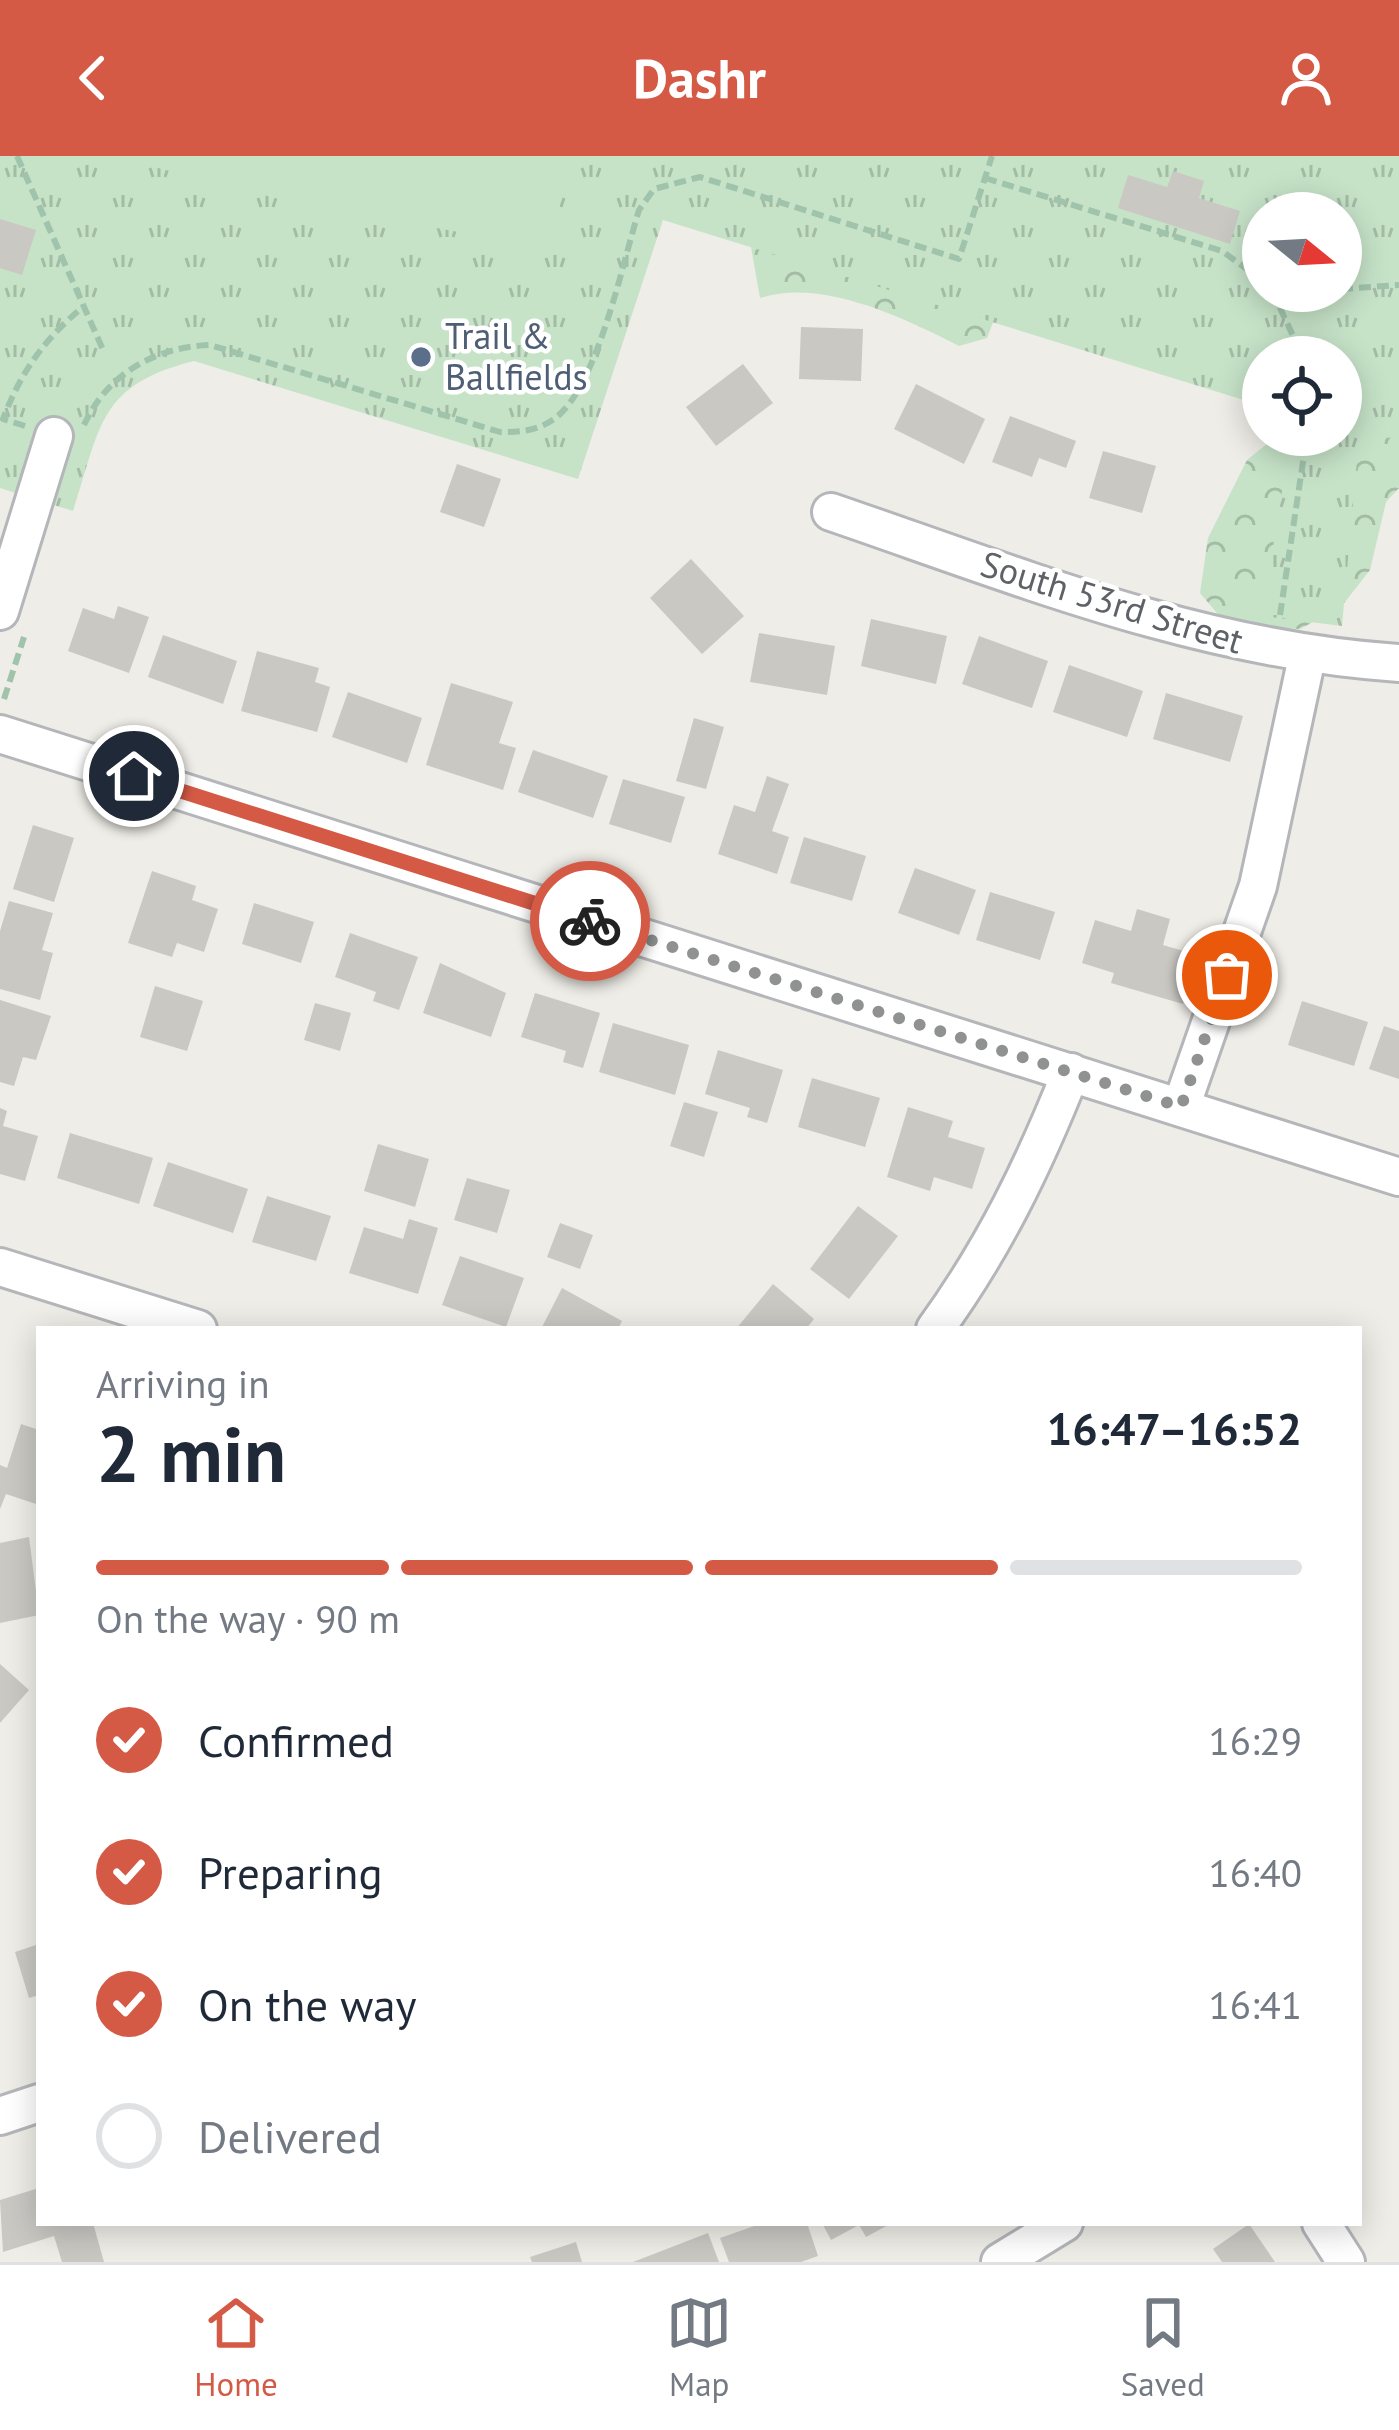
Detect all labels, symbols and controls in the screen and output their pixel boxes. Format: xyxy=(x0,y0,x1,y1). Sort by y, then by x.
text: Dashr xyxy=(633,43,766,113)
icon: back xyxy=(60,45,126,111)
icon: person xyxy=(1273,45,1339,111)
north arrow xyxy=(1242,192,1362,312)
map controls xyxy=(1242,192,1362,456)
place label: Trail & Ballfields xyxy=(445,312,588,400)
button: locate xyxy=(1242,336,1362,456)
marker: Trail & Ballfields xyxy=(408,344,434,370)
street label: South 53rd Street xyxy=(975,539,1249,664)
pin xyxy=(83,725,185,827)
icon: home xyxy=(101,743,167,809)
courier xyxy=(530,861,650,981)
icon: bike xyxy=(557,888,623,954)
pin xyxy=(1176,924,1278,1026)
icon: bag xyxy=(1194,942,1260,1008)
text: Arriving in xyxy=(96,1358,270,1409)
text: 16:47–16:52 xyxy=(1047,1399,1302,1457)
text: 2 min xyxy=(96,1403,286,1504)
text: On the way · 90 m xyxy=(96,1593,400,1644)
icon: check xyxy=(96,1707,162,1773)
text: Confirmed xyxy=(198,1711,394,1769)
text: 16:29 xyxy=(1208,1715,1302,1766)
icon: check xyxy=(96,1839,162,1905)
text: Preparing xyxy=(198,1843,383,1901)
text: 16:40 xyxy=(1208,1847,1302,1898)
icon: check xyxy=(96,1971,162,2037)
text: On the way xyxy=(198,1975,417,2033)
text: 16:41 xyxy=(1208,1979,1302,2030)
text: Delivered xyxy=(198,2107,382,2165)
tab: Home xyxy=(194,2290,278,2405)
tab: Map xyxy=(666,2290,732,2405)
tab: Saved xyxy=(1121,2290,1205,2405)

